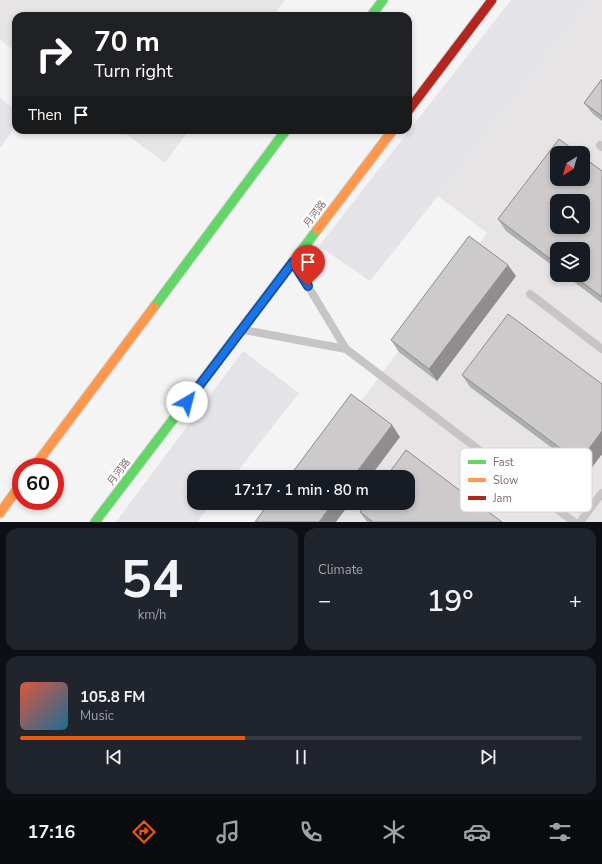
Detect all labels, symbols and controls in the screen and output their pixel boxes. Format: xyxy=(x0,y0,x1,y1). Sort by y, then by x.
text: 70 m xyxy=(94,23,160,61)
icon: right xyxy=(28,28,80,80)
text: Turn right xyxy=(94,59,173,83)
icon: arrive xyxy=(70,104,92,126)
text: Then xyxy=(28,105,62,125)
north arrow xyxy=(550,146,590,186)
map controls xyxy=(550,146,590,282)
button: search xyxy=(550,194,590,234)
street label: 月河路 xyxy=(300,198,330,230)
button: layers xyxy=(550,242,590,282)
pin xyxy=(291,245,325,286)
icon: arrive xyxy=(297,251,319,273)
position arrow xyxy=(166,381,208,423)
legend xyxy=(460,448,592,512)
text: Fast xyxy=(493,455,514,470)
street label: 月河路 xyxy=(104,456,134,488)
speed limit sign: 60 xyxy=(12,458,64,510)
text: Slow xyxy=(493,473,518,488)
text: 17:17 · 1 min · 80 m xyxy=(233,480,369,500)
text: Jam xyxy=(492,491,512,506)
text: 54 xyxy=(121,544,183,615)
text: Climate xyxy=(318,561,363,579)
text: 19° xyxy=(426,581,474,622)
text: − xyxy=(318,586,331,616)
text: + xyxy=(569,586,582,616)
text: km/h xyxy=(138,606,166,624)
text: 105.8 FM xyxy=(80,687,145,707)
text: Music xyxy=(80,707,114,725)
icon: previous xyxy=(103,746,125,768)
icon: pause xyxy=(290,746,312,768)
icon: next xyxy=(477,746,499,768)
icon: directions xyxy=(130,818,158,846)
icon: music xyxy=(214,818,242,846)
icon: phone xyxy=(297,818,325,846)
icon: climate xyxy=(380,818,408,846)
icon: car xyxy=(463,818,491,846)
icon: filters xyxy=(546,818,574,846)
text: 17:16 xyxy=(28,820,75,844)

